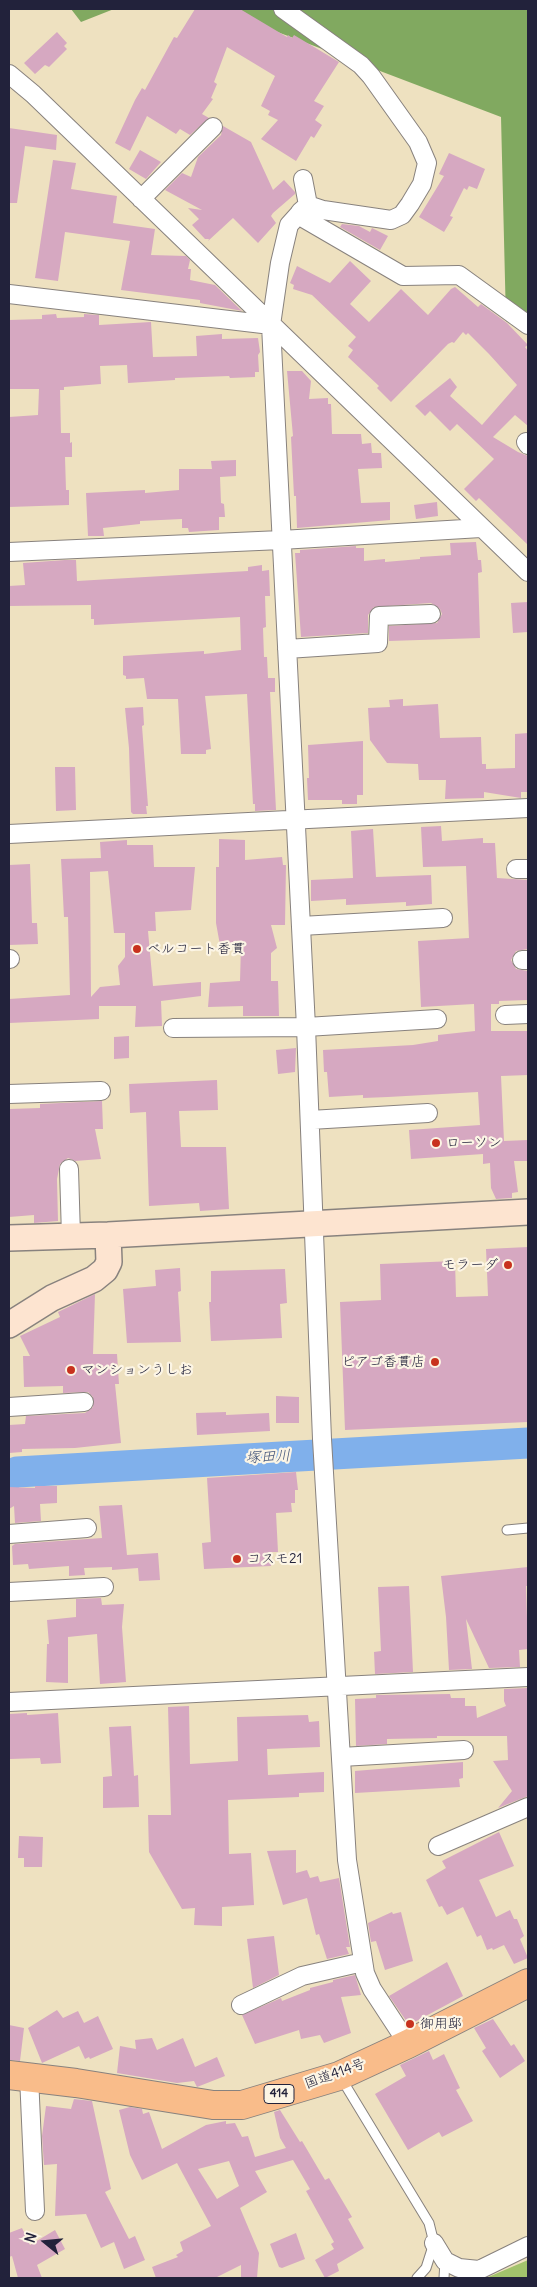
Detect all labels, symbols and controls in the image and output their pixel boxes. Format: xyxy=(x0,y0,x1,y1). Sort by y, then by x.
place label: ベルコート香貫 xyxy=(147,941,245,957)
marker: ベルコート香貫 xyxy=(131,943,143,955)
place label: ローソン xyxy=(446,1135,502,1151)
marker: ローソン xyxy=(430,1137,442,1149)
place label: モラーダ xyxy=(442,1257,498,1273)
marker: モラーダ xyxy=(502,1259,514,1271)
place label: ピアゴ香貫店 xyxy=(341,1354,425,1370)
marker: ピアゴ香貫店 xyxy=(429,1356,441,1368)
place label: マンションうしお xyxy=(81,1362,193,1378)
marker: マンションうしお xyxy=(65,1364,77,1376)
water label: 塚田川 xyxy=(245,1447,291,1467)
place label: コスモ21 xyxy=(247,1551,302,1567)
marker: コスモ21 xyxy=(231,1553,243,1565)
place label: 御用邸 xyxy=(420,2016,462,2032)
marker: 御用邸 xyxy=(404,2018,416,2030)
street label: 国道414号 xyxy=(302,2055,368,2093)
road number: 414 xyxy=(264,2084,294,2104)
north arrow xyxy=(20,2217,70,2267)
text: N xyxy=(21,2230,41,2245)

